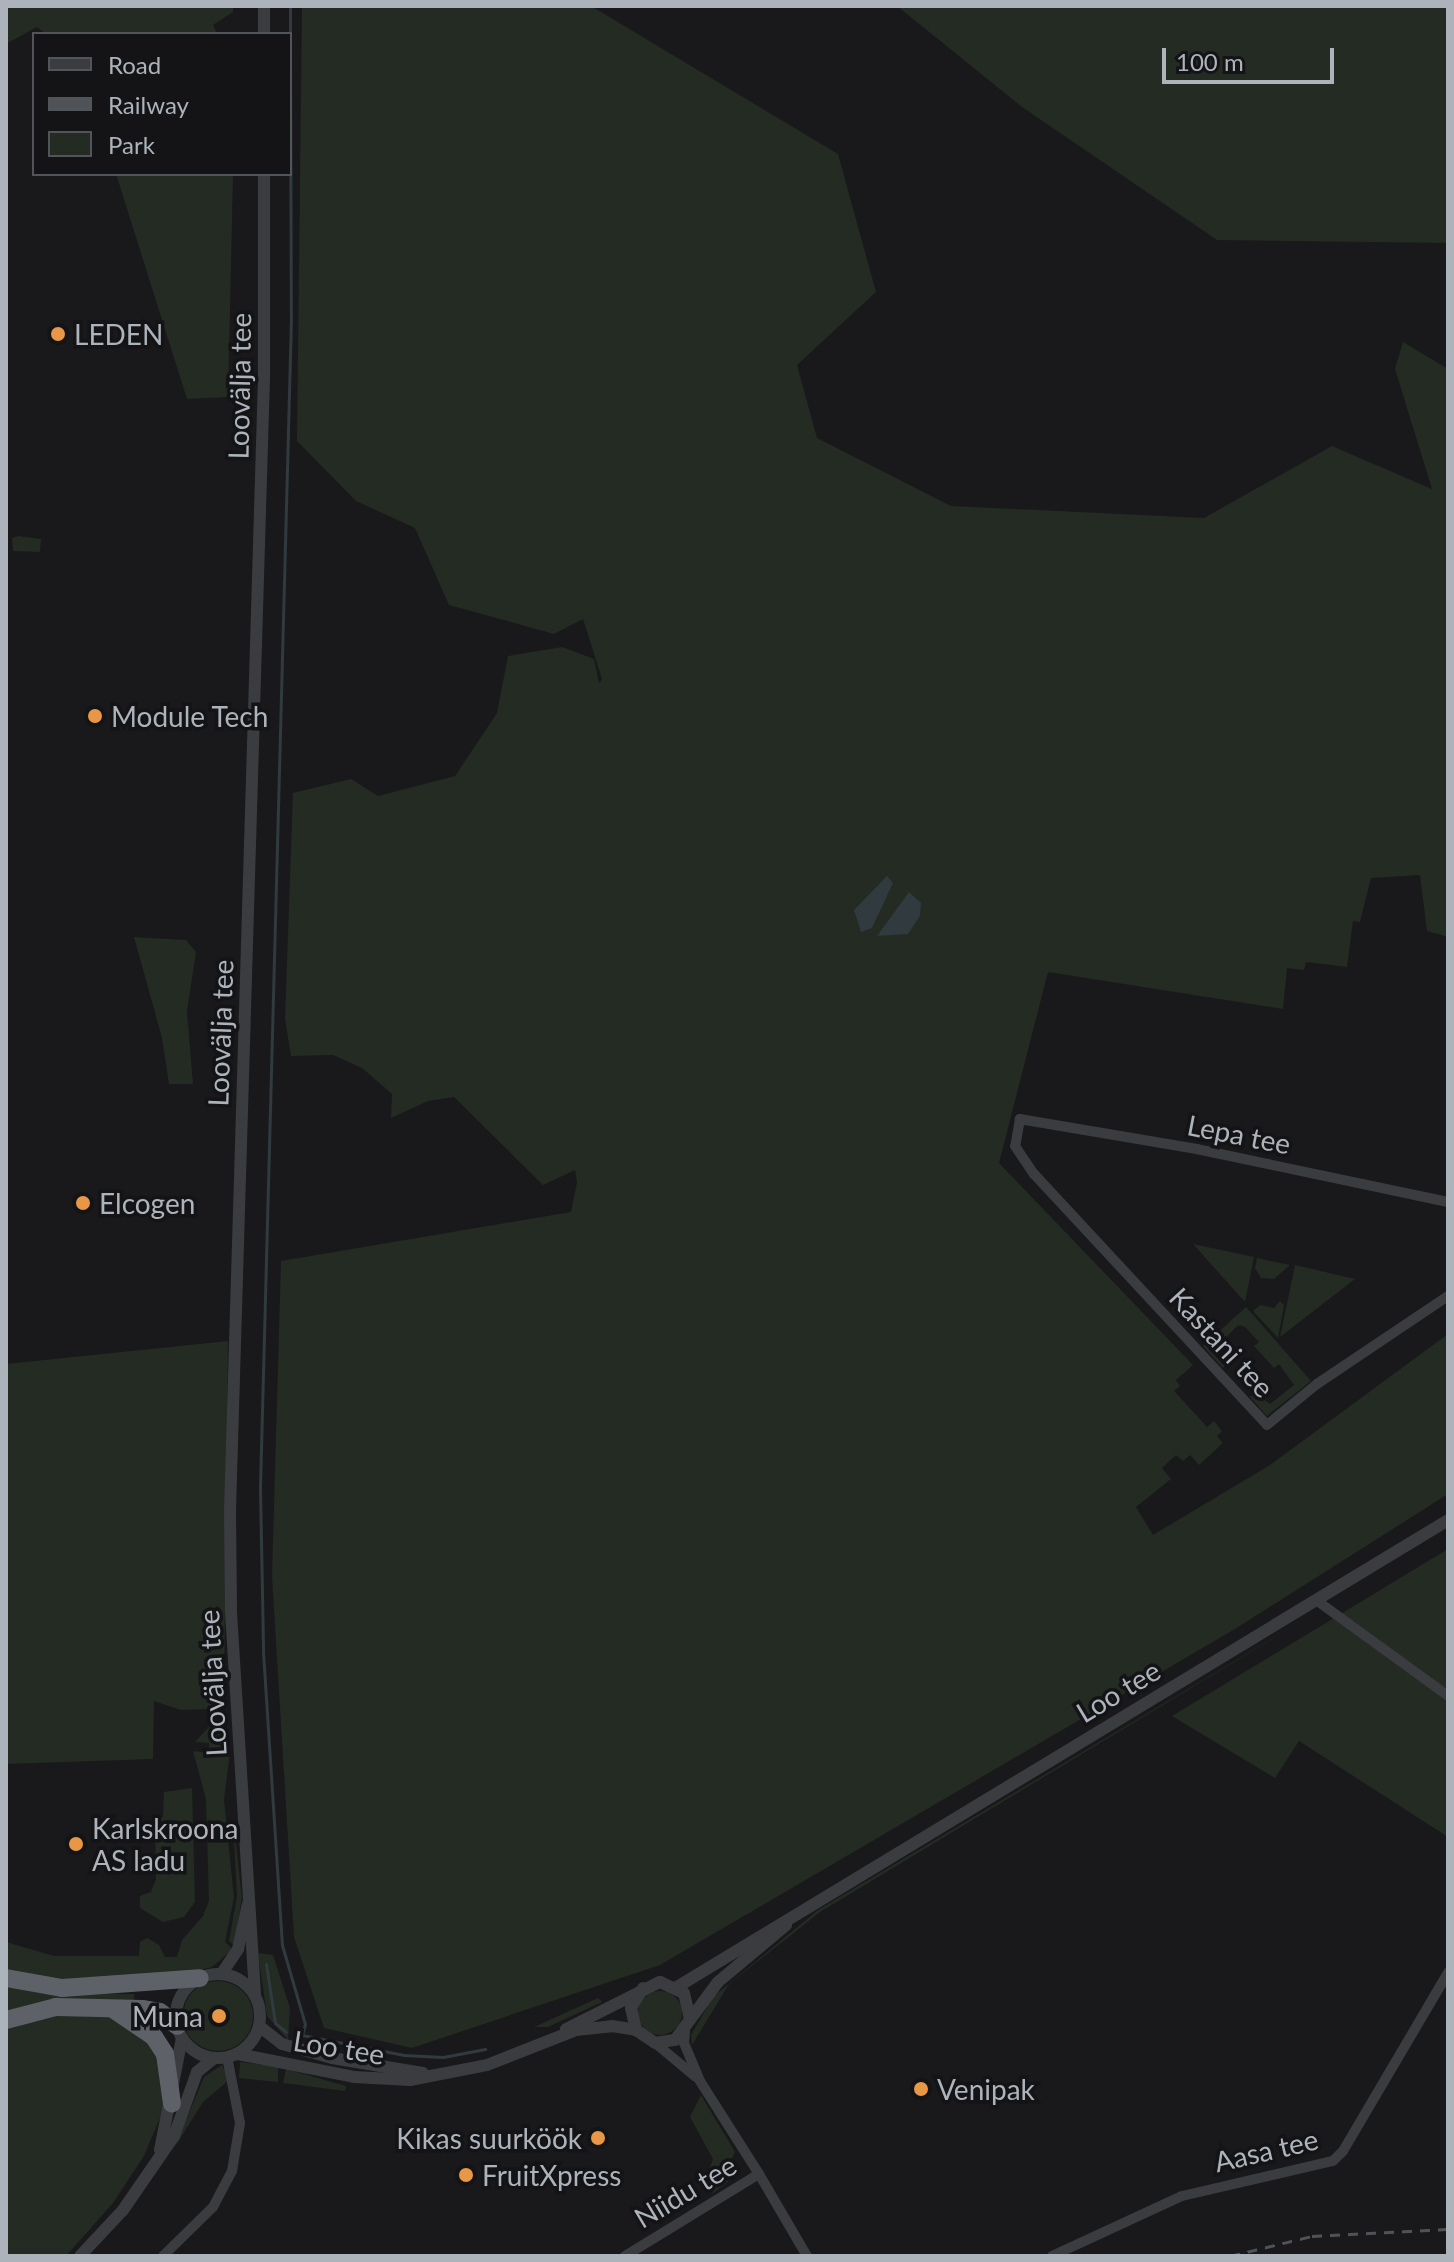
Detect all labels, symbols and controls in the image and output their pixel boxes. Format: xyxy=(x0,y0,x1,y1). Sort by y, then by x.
legend xyxy=(32,32,292,176)
scale bar xyxy=(1166,32,1338,82)
text: 100 m xyxy=(1176,47,1244,76)
text: Road xyxy=(108,50,161,79)
text: Railway xyxy=(108,90,189,119)
text: Park xyxy=(108,130,155,159)
street label: Loovälja tee xyxy=(221,312,257,460)
place label: LEDEN xyxy=(74,317,163,351)
marker: LEDEN xyxy=(49,325,67,343)
place label: Module Tech xyxy=(111,699,269,733)
marker: Module Tech xyxy=(86,707,104,725)
street label: Loovälja tee xyxy=(201,959,239,1107)
street label: Lepa tee xyxy=(1185,1108,1293,1160)
place label: Elcogen xyxy=(99,1186,195,1220)
marker: Elcogen xyxy=(74,1194,92,1212)
street label: Kastani tee xyxy=(1163,1280,1281,1404)
street label: Loovälja tee xyxy=(191,1609,233,1757)
street label: Loo tee xyxy=(1070,1653,1166,1729)
place label: Karlskroona AS ladu xyxy=(92,1811,238,1877)
marker: Karlskroona AS ladu xyxy=(67,1835,85,1853)
place label: Muna xyxy=(132,1999,203,2033)
marker: Muna xyxy=(210,2007,228,2025)
street label: Loo tee xyxy=(291,2023,387,2071)
place label: Venipak xyxy=(937,2072,1035,2106)
marker: Venipak xyxy=(912,2080,930,2098)
place label: Kikas suurköök xyxy=(396,2121,582,2155)
street label: Aasa tee xyxy=(1211,2122,1321,2178)
marker: Kikas suurköök xyxy=(589,2129,607,2147)
street label: Niidu tee xyxy=(628,2148,742,2234)
place label: FruitXpress xyxy=(482,2158,621,2192)
marker: FruitXpress xyxy=(457,2166,475,2184)

